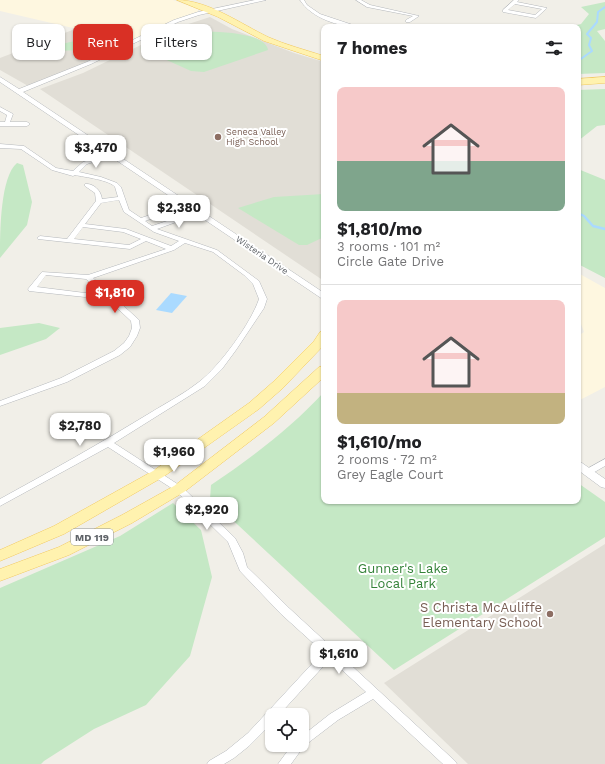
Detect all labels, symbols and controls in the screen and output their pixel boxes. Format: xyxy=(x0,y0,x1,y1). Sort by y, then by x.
chip: Buy xyxy=(12,24,65,60)
chip: Rent xyxy=(73,24,133,60)
chip: Filters xyxy=(141,24,212,60)
icon: filters xyxy=(543,37,565,59)
text: 7 homes xyxy=(337,38,407,58)
icon: home xyxy=(415,113,487,185)
place label: Seneca Valley High School xyxy=(226,127,286,147)
marker: Seneca Valley High School xyxy=(213,132,223,142)
pin: $3,470 xyxy=(63,135,129,169)
text: $3,470 xyxy=(74,140,118,155)
pin: $2,380 xyxy=(146,195,212,229)
text: $2,380 xyxy=(157,200,201,215)
text: $1,810/mo xyxy=(337,219,422,239)
street label: Wisteria Drive xyxy=(234,234,290,276)
text: 3 rooms · 101 m² xyxy=(337,239,440,254)
text: Circle Gate Drive xyxy=(337,254,444,269)
pin: $1,810 xyxy=(82,280,148,314)
text: $1,810 xyxy=(95,285,135,300)
icon: home xyxy=(415,326,487,398)
pin: $2,780 xyxy=(47,413,113,447)
text: $2,780 xyxy=(59,418,101,433)
text: $1,610/mo xyxy=(337,432,422,452)
pin: $1,960 xyxy=(141,439,207,473)
text: $1,960 xyxy=(153,444,195,459)
text: 2 rooms · 72 m² xyxy=(337,452,437,467)
text: Grey Eagle Court xyxy=(337,467,443,482)
pin: $2,920 xyxy=(174,497,240,531)
text: $2,920 xyxy=(185,502,229,517)
road number: MD 119 xyxy=(71,529,113,545)
park label: Gunner's Lake Local Park xyxy=(358,561,448,591)
place label: S Christa McAuliffe Elementary School xyxy=(420,600,542,630)
marker: S Christa McAuliffe Elementary School xyxy=(545,609,555,619)
pin: $1,610 xyxy=(306,641,372,675)
text: $1,610 xyxy=(319,646,359,661)
map controls xyxy=(265,708,309,752)
button: locate xyxy=(265,708,309,752)

